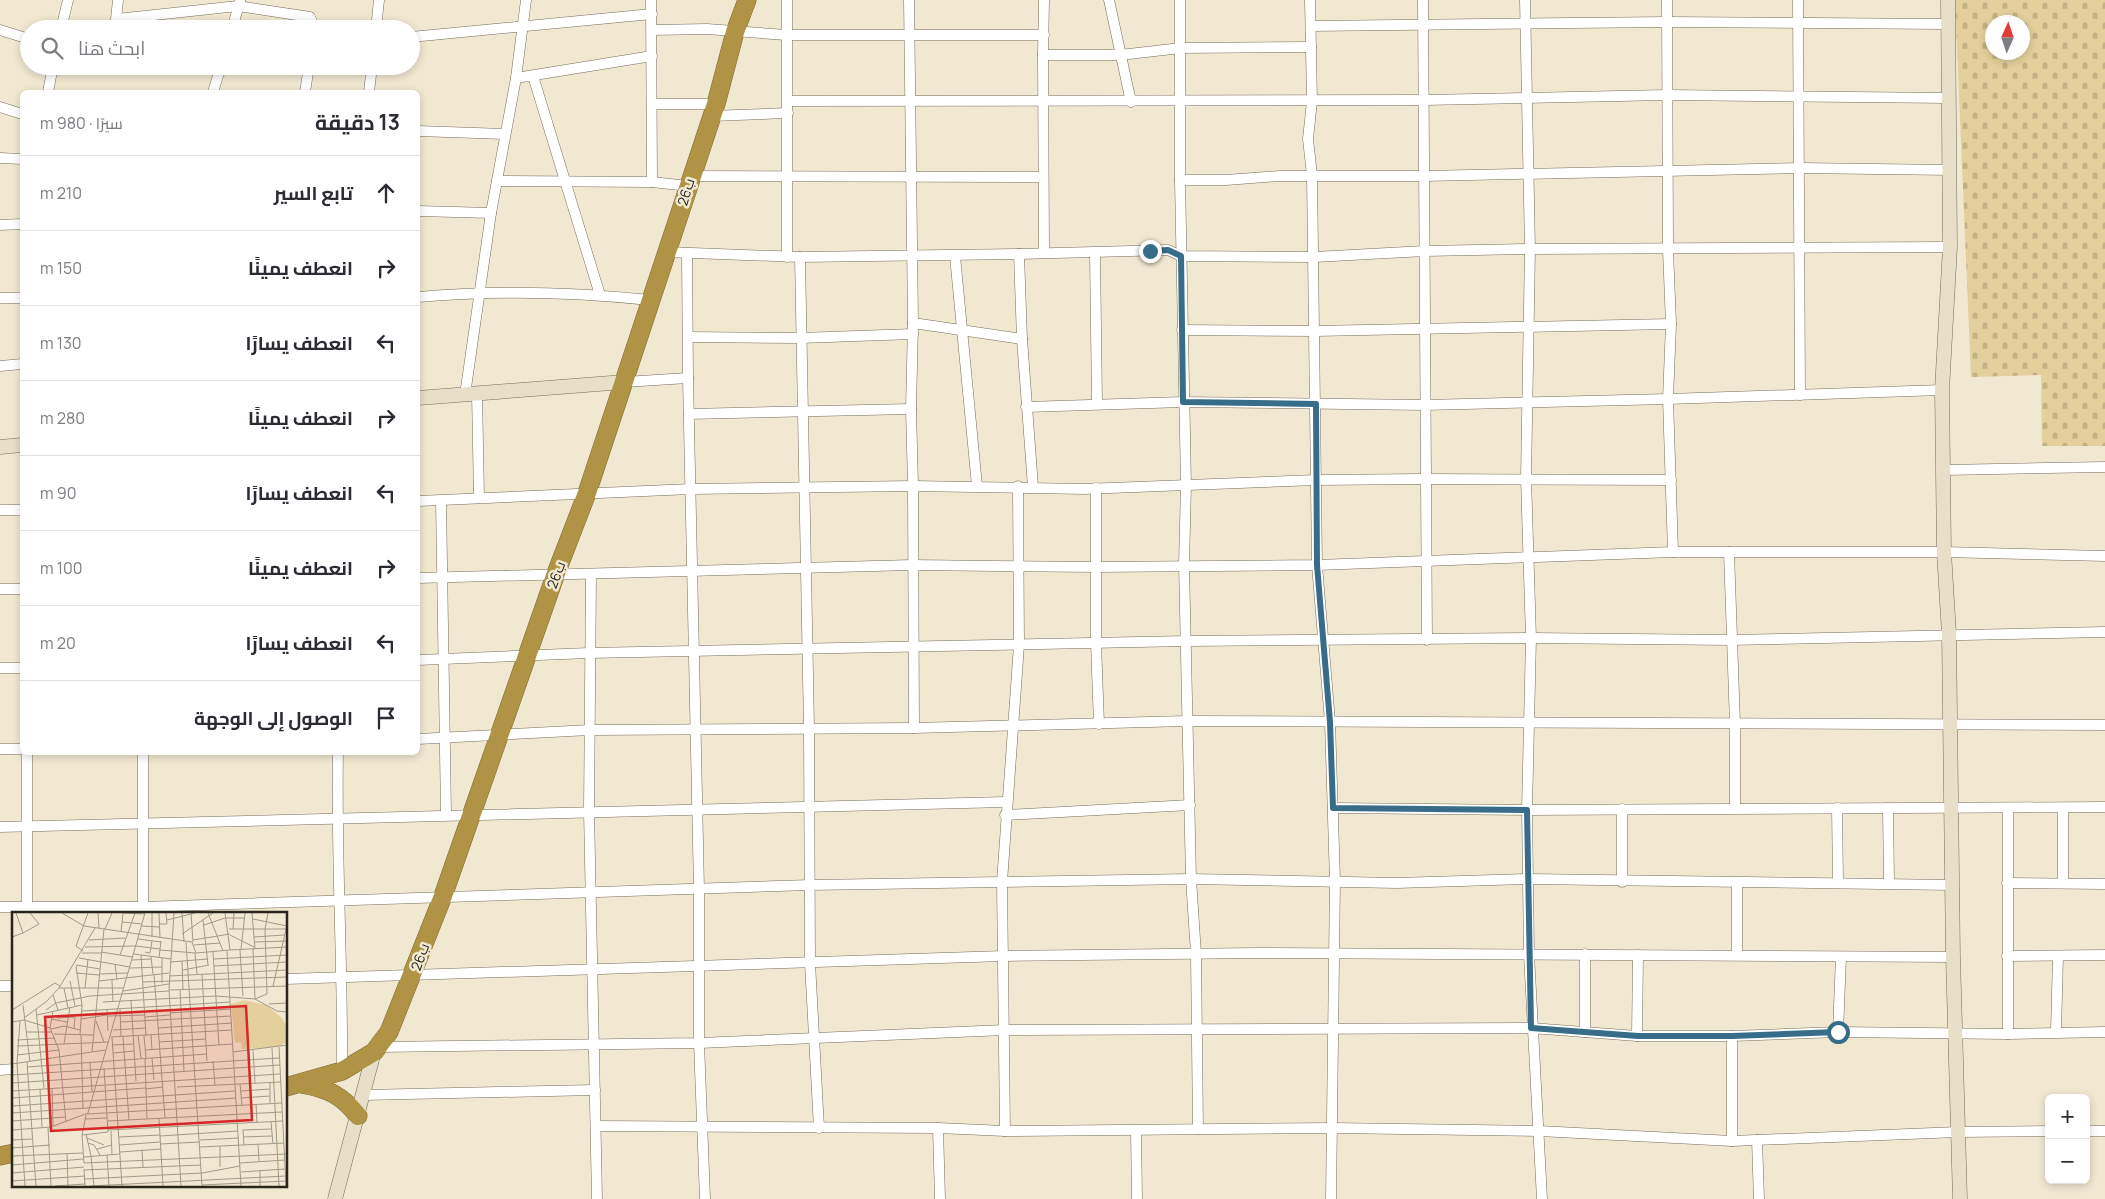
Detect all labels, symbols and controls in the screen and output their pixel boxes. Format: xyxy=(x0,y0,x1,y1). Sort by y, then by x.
north arrow xyxy=(1985,15,2030,60)
search box xyxy=(20,20,420,75)
icon: search xyxy=(38,34,66,62)
text: ابحث هنا xyxy=(78,35,145,61)
text: 13 دقيقة xyxy=(315,108,400,136)
text: سيرًا · 980 m xyxy=(40,112,123,134)
street label: 26ب xyxy=(672,176,699,208)
icon: ahead xyxy=(372,179,400,207)
text: تابع السير xyxy=(274,180,353,206)
text: 210 m xyxy=(40,182,82,204)
route end xyxy=(1139,240,1162,263)
icon: right xyxy=(372,254,400,282)
text: انعطف يمينًا xyxy=(248,255,353,281)
text: 150 m xyxy=(40,257,82,279)
icon: left xyxy=(372,329,400,357)
text: انعطف يسارًا xyxy=(246,330,353,356)
text: 130 m xyxy=(40,332,82,354)
icon: right xyxy=(372,404,400,432)
text: انعطف يمينًا xyxy=(248,405,353,431)
text: 280 m xyxy=(40,407,85,429)
icon: left xyxy=(372,479,400,507)
text: انعطف يسارًا xyxy=(246,480,353,506)
text: 90 m xyxy=(40,482,76,504)
icon: right xyxy=(372,554,400,582)
text: انعطف يمينًا xyxy=(248,555,353,581)
text: 100 m xyxy=(40,557,83,579)
street label: 26ب xyxy=(542,559,569,591)
icon: left xyxy=(372,629,400,657)
text: انعطف يسارًا xyxy=(246,630,353,656)
text: 20 m xyxy=(40,632,76,654)
icon: arrive xyxy=(372,704,400,732)
text: الوصول إلى الوجهة xyxy=(194,705,353,731)
inset map xyxy=(12,912,288,1186)
street label: 26ب xyxy=(406,941,433,973)
route start xyxy=(1827,1021,1850,1044)
map controls xyxy=(2045,1094,2090,1184)
button: + xyxy=(2045,1094,2090,1139)
button: − xyxy=(2045,1139,2090,1184)

